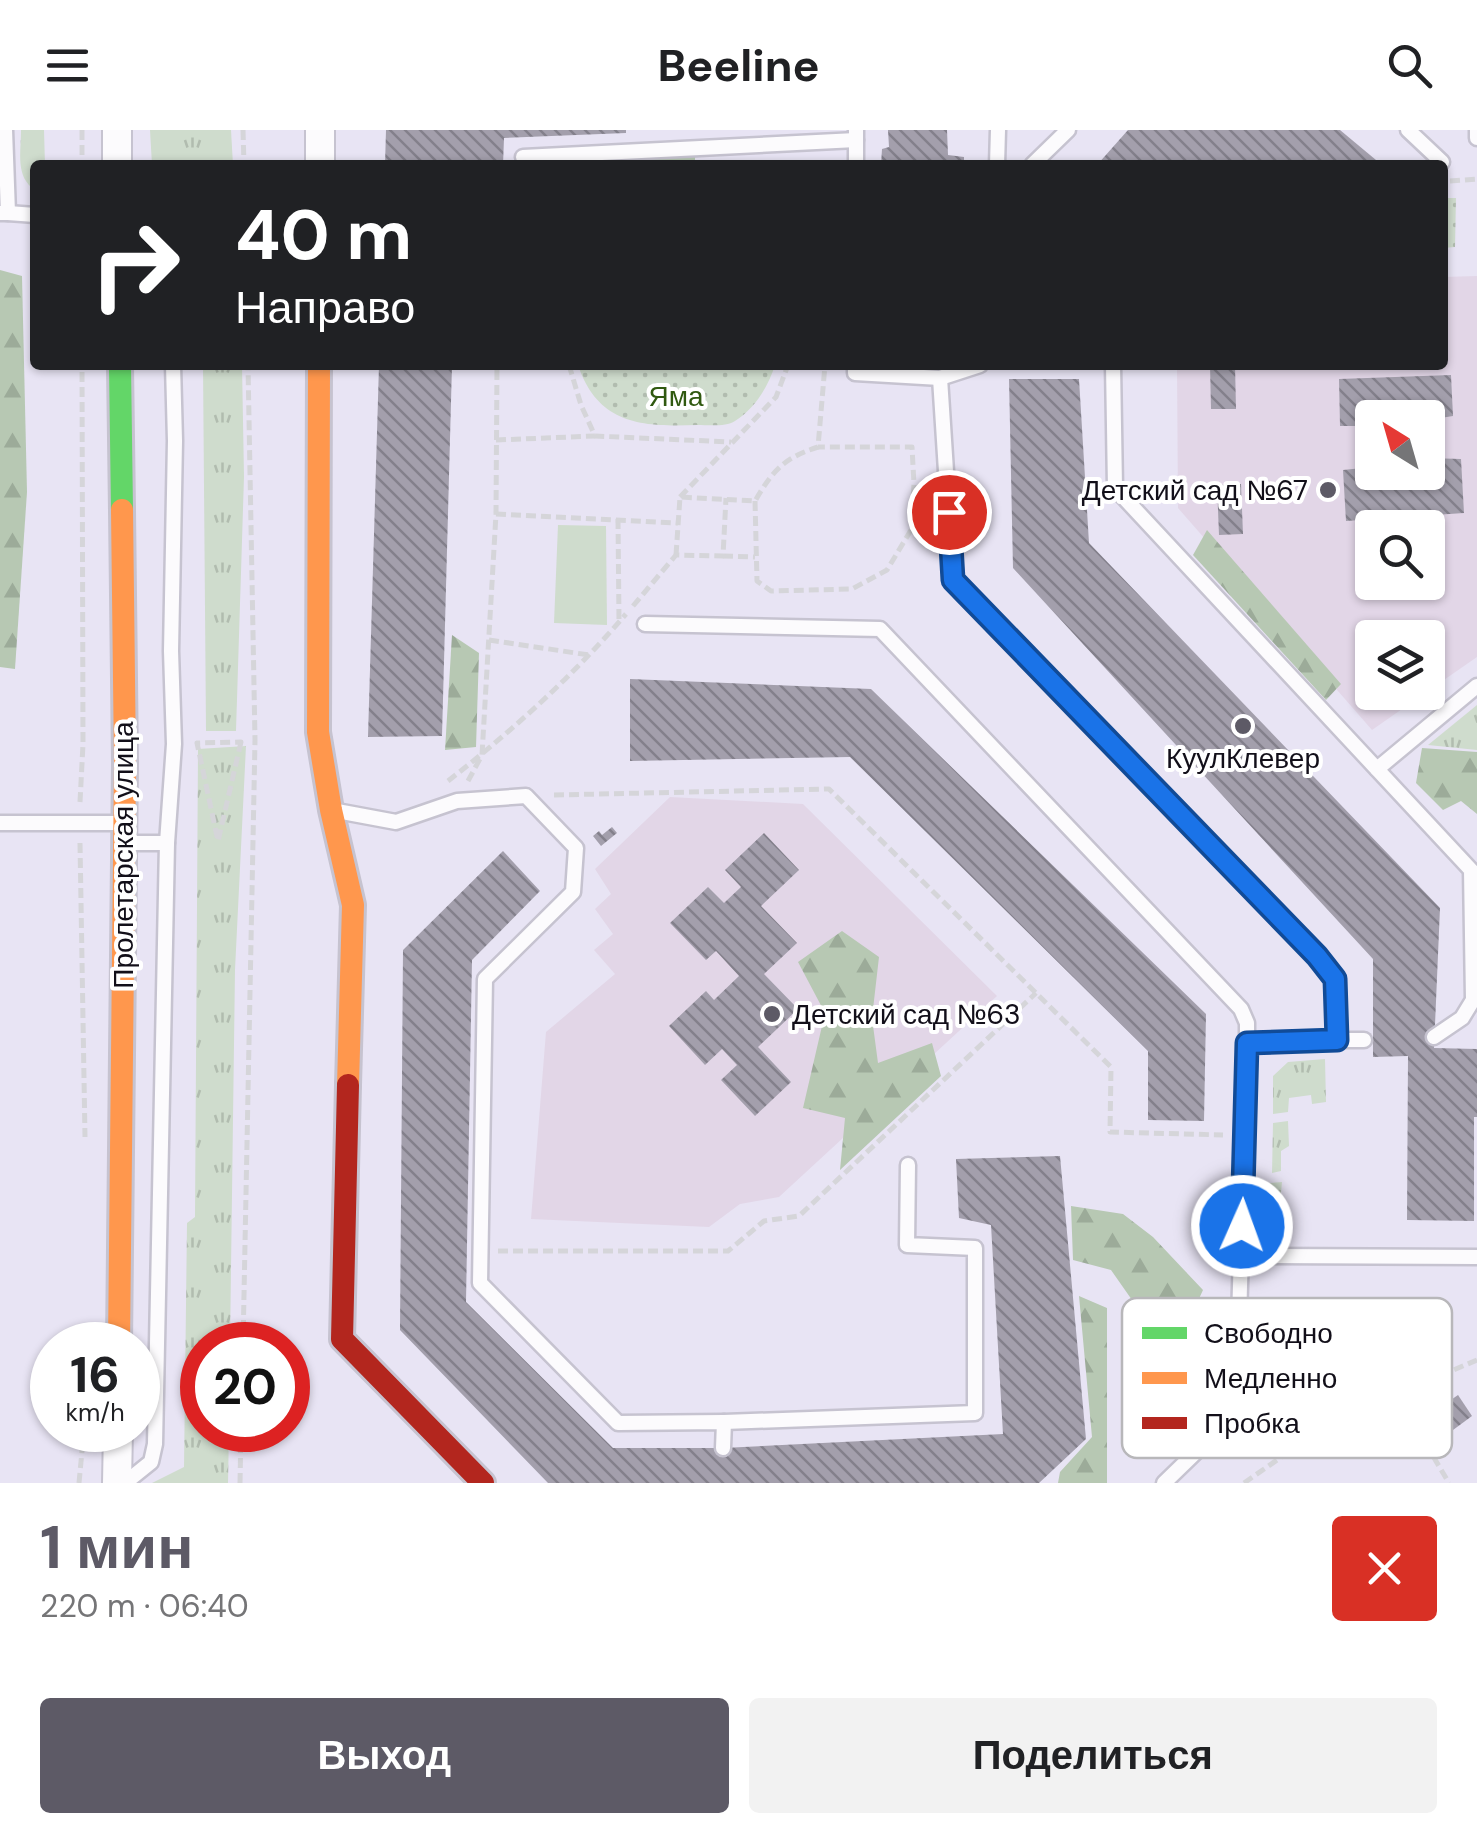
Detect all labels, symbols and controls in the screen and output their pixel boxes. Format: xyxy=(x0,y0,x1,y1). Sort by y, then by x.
text: Beeline xyxy=(657,36,820,95)
icon: menu xyxy=(40,38,95,93)
icon: search xyxy=(1382,38,1437,93)
text: 40 m xyxy=(235,190,412,281)
icon: right xyxy=(70,200,200,330)
text: Направо xyxy=(235,278,415,337)
park label: Яма xyxy=(648,378,704,415)
north arrow xyxy=(1355,400,1445,490)
map controls xyxy=(1355,400,1445,710)
pin xyxy=(907,470,992,555)
place label: Детский сад №67 xyxy=(1082,472,1308,509)
marker: Детский сад №67 xyxy=(1317,479,1339,501)
icon: arrive xyxy=(922,485,977,540)
button: search xyxy=(1355,510,1445,600)
button: layers xyxy=(1355,620,1445,710)
marker: КуулКлевер xyxy=(1232,715,1254,737)
street label: Пролетарская улица xyxy=(105,721,142,989)
place label: КуулКлевер xyxy=(1166,740,1320,777)
place label: Детский сад №63 xyxy=(792,996,1021,1033)
marker: Детский сад №63 xyxy=(761,1003,783,1025)
position arrow xyxy=(1190,1174,1294,1278)
legend xyxy=(1122,1298,1452,1458)
text: Свободно xyxy=(1204,1315,1333,1352)
speed limit sign: 20 xyxy=(180,1322,310,1452)
text: 16 xyxy=(70,1342,120,1408)
text: Медленно xyxy=(1204,1360,1337,1397)
text: km/h xyxy=(65,1396,125,1429)
text: Пробка xyxy=(1204,1405,1300,1442)
text: 1 мин xyxy=(40,1508,193,1587)
button: close xyxy=(1332,1516,1437,1621)
text: 220 m · 06:40 xyxy=(40,1585,249,1627)
button: Выход xyxy=(40,1698,729,1813)
button: Поделиться xyxy=(749,1698,1437,1813)

